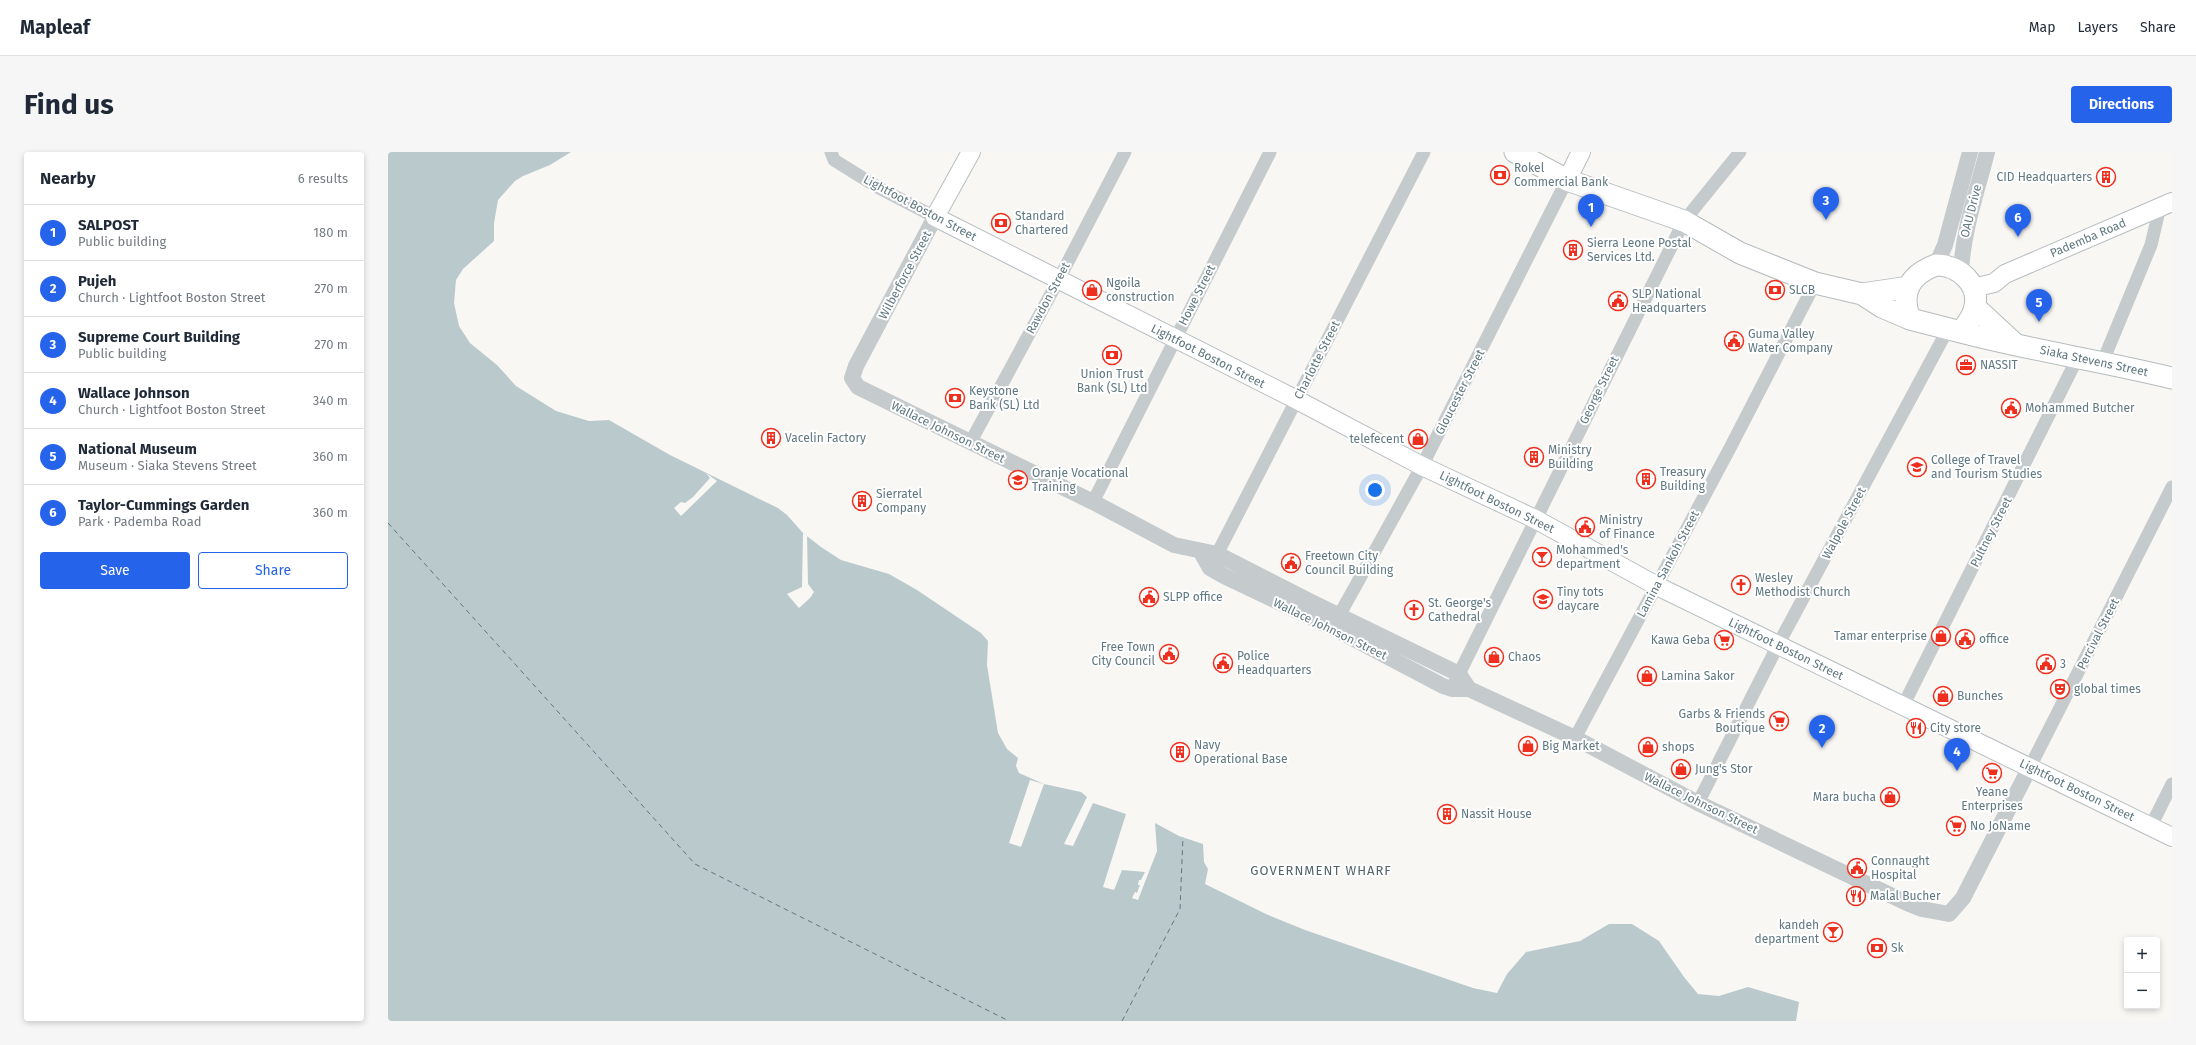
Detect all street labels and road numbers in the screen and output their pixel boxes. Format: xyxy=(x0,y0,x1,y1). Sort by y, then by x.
street label: Lightfoot Boston Street xyxy=(861,172,980,244)
street label: OAU Drive xyxy=(1958,183,1984,239)
street label: Pademba Road xyxy=(2048,216,2128,260)
street label: Wilberforce Street xyxy=(876,228,935,322)
street label: Rawdon Street xyxy=(1023,259,1073,336)
street label: Howe Street xyxy=(1176,262,1219,328)
street label: Charlotte Street xyxy=(1291,318,1343,402)
street label: Lightfoot Boston Street xyxy=(1149,321,1268,391)
street label: Siaka Stevens Street xyxy=(2039,343,2150,379)
street label: Gloucester Street xyxy=(1432,346,1488,437)
street label: George Street xyxy=(1577,353,1622,426)
street label: Wallace Johnson Street xyxy=(889,398,1008,466)
street label: Lightfoot Boston Street xyxy=(1437,468,1557,536)
street label: Walpole Street xyxy=(1819,484,1869,561)
street label: Pultney Street xyxy=(1967,494,2015,569)
street label: Lamina Sankoh Street xyxy=(1634,508,1702,620)
street label: Wallace Johnson Street xyxy=(1271,595,1390,663)
street label: Percival Street xyxy=(2074,596,2122,672)
street label: Lightfoot Boston Street xyxy=(1726,615,1846,683)
street label: Lightfoot Boston Street xyxy=(2017,756,2137,824)
street label: Wallace Johnson Street xyxy=(1642,769,1761,837)

